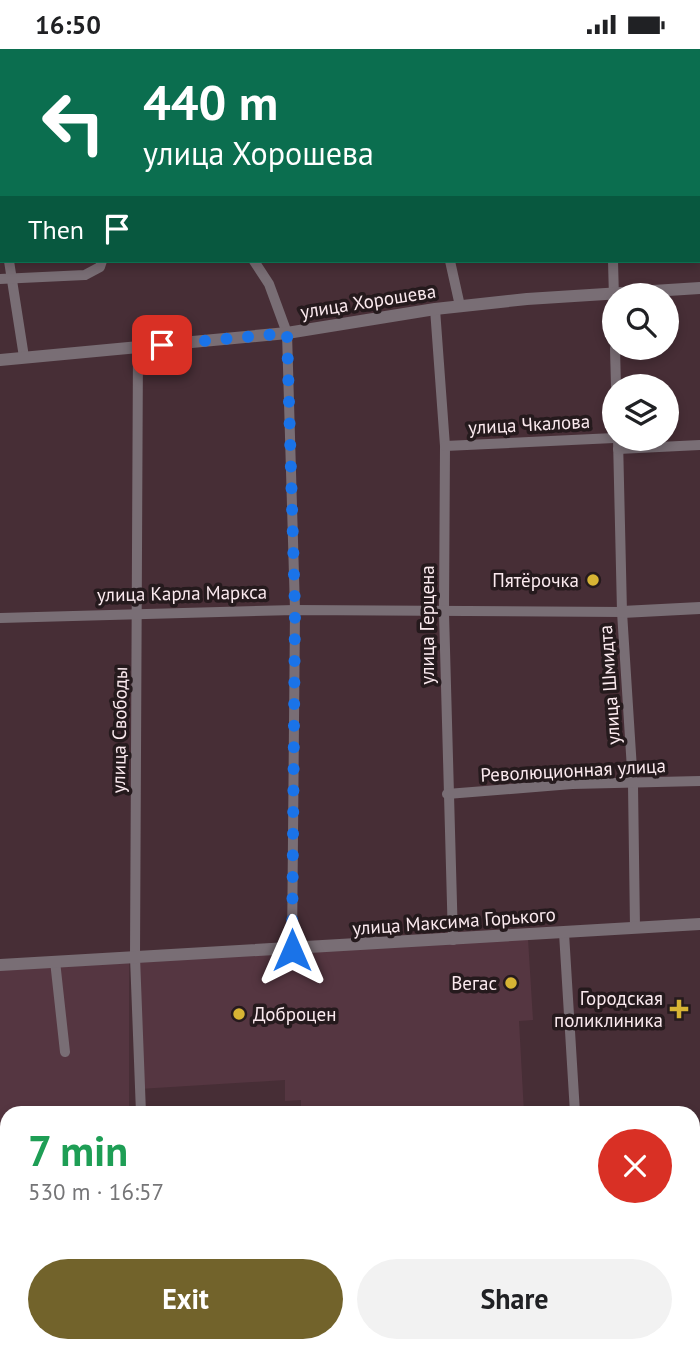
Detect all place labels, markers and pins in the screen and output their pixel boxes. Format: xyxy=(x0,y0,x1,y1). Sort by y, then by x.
pin xyxy=(132,315,192,375)
place label: Пятёрочка xyxy=(492,568,579,592)
marker: Пятёрочка xyxy=(585,572,601,588)
place label: Вегас xyxy=(451,971,497,995)
marker: Вегас xyxy=(503,975,519,991)
place label: Городская поликлиника xyxy=(554,986,663,1032)
marker: Городская поликлиника xyxy=(669,999,689,1019)
place label: Доброцен xyxy=(253,1002,336,1026)
marker: Доброцен xyxy=(231,1006,247,1022)

